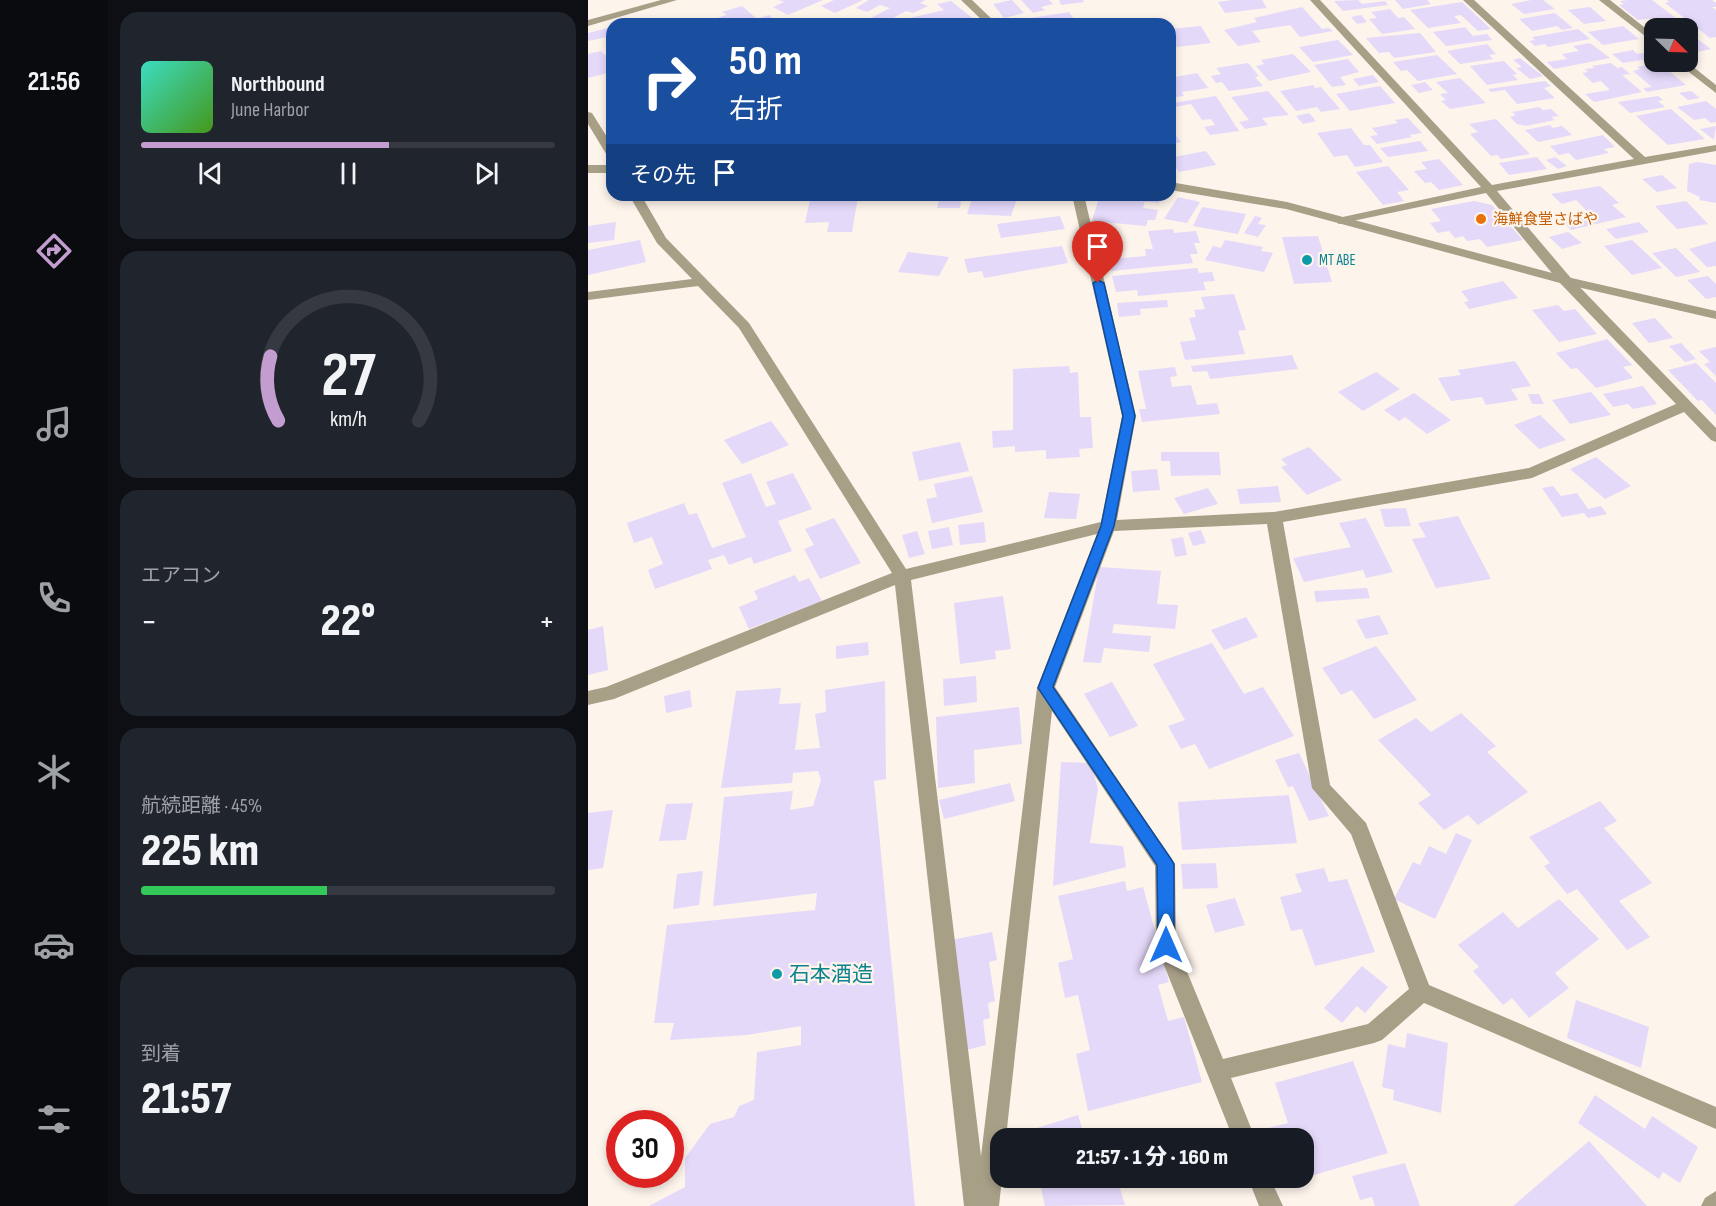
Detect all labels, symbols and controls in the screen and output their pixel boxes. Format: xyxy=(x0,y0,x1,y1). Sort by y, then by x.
north arrow xyxy=(1644,18,1698,72)
map controls xyxy=(1644,18,1698,72)
text: 50 m xyxy=(729,36,802,87)
icon: right xyxy=(630,42,708,120)
text: 21:56 xyxy=(27,66,81,98)
text: Northbound xyxy=(231,71,325,98)
text: 右折 xyxy=(729,94,783,126)
text: June Harbor xyxy=(231,98,309,122)
icon: arrive xyxy=(708,156,741,189)
icon: previous xyxy=(194,157,227,190)
icon: pause xyxy=(332,157,365,190)
icon: next xyxy=(470,157,503,190)
text: その先 xyxy=(630,162,696,189)
place label: 海鮮食堂さばや xyxy=(1493,210,1598,229)
marker: 海鮮食堂さばや xyxy=(1474,212,1488,226)
pin xyxy=(1072,221,1123,283)
icon: directions xyxy=(33,230,75,272)
icon: arrive xyxy=(1081,230,1114,263)
place label: MT ABE xyxy=(1319,251,1356,270)
marker: MT ABE xyxy=(1300,253,1314,267)
text: 27 xyxy=(321,339,376,414)
icon: music xyxy=(33,403,75,445)
text: km/h xyxy=(329,408,367,433)
text: エアコン xyxy=(141,564,221,588)
icon: phone xyxy=(33,577,75,619)
text: 22° xyxy=(320,594,376,649)
text: − xyxy=(141,602,157,642)
text: + xyxy=(539,602,555,642)
icon: climate xyxy=(33,751,75,793)
text: 航続距離 · 45% xyxy=(141,794,262,818)
text: 225 km xyxy=(141,824,259,879)
position arrow xyxy=(1134,913,1198,977)
icon: car xyxy=(33,924,75,966)
place label: 石本酒造 xyxy=(789,962,873,987)
marker: 石本酒造 xyxy=(770,967,784,981)
text: 到着 xyxy=(141,1042,181,1066)
text: 21:57 xyxy=(141,1072,231,1127)
icon: filters xyxy=(33,1098,75,1140)
speed limit sign: 30 xyxy=(606,1110,684,1188)
text: 21:57 · 1 分 · 160 m xyxy=(1076,1144,1228,1171)

